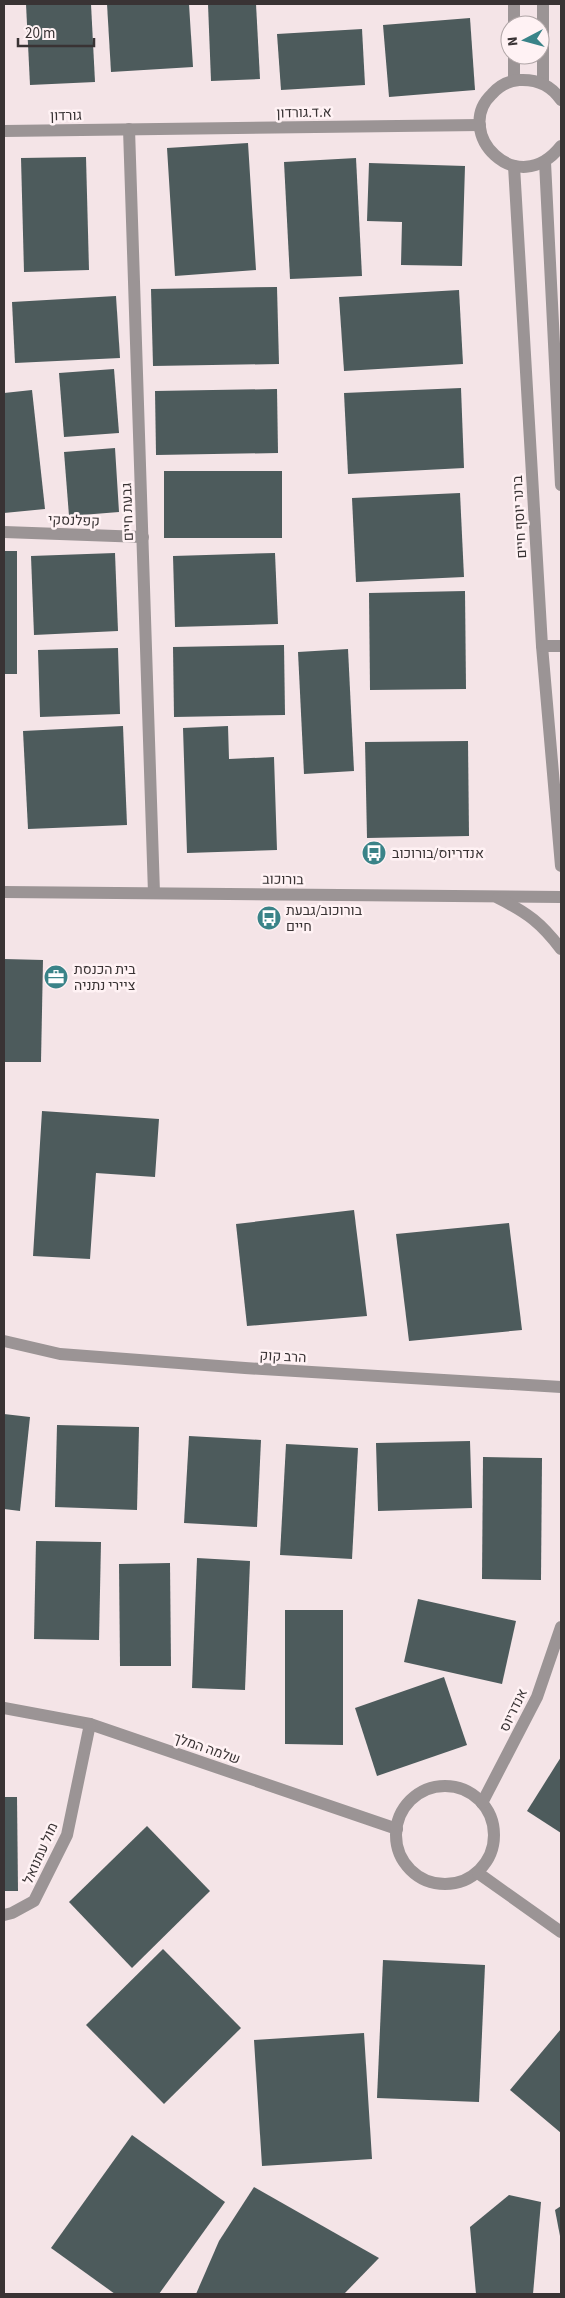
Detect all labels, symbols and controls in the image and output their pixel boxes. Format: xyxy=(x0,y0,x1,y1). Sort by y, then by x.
scale bar xyxy=(18,15,94,47)
north arrow xyxy=(500,15,550,65)
text: 20 m xyxy=(25,23,55,44)
text: N xyxy=(503,36,523,47)
street label: א.ד.גורדון xyxy=(276,103,332,123)
street label: גורדון xyxy=(50,106,82,126)
street label: ברנר יוסף חיים xyxy=(508,474,532,559)
street label: גבעת חיים xyxy=(117,482,139,541)
street label: קפלנסקי xyxy=(48,510,100,532)
bus stop icon: אנדריוס/בורוכוב xyxy=(361,840,387,866)
place label: אנדריוס/בורוכוב xyxy=(392,844,484,864)
street label: בורוכוב xyxy=(262,870,305,890)
place label: בורוכוב/גבעת חיים xyxy=(286,901,363,937)
bus stop icon: בורוכוב/גבעת חיים xyxy=(256,905,282,931)
place label: בית הכנסת ציירי נתניה xyxy=(74,960,136,996)
office icon: בית הכנסת ציירי נתניה xyxy=(43,964,69,990)
street label: הרב קוק xyxy=(259,1346,307,1368)
street label: אנדריוס xyxy=(495,1686,533,1735)
street label: שלמה המלך xyxy=(171,1728,243,1770)
street label: מול עמנואל xyxy=(18,1819,63,1887)

